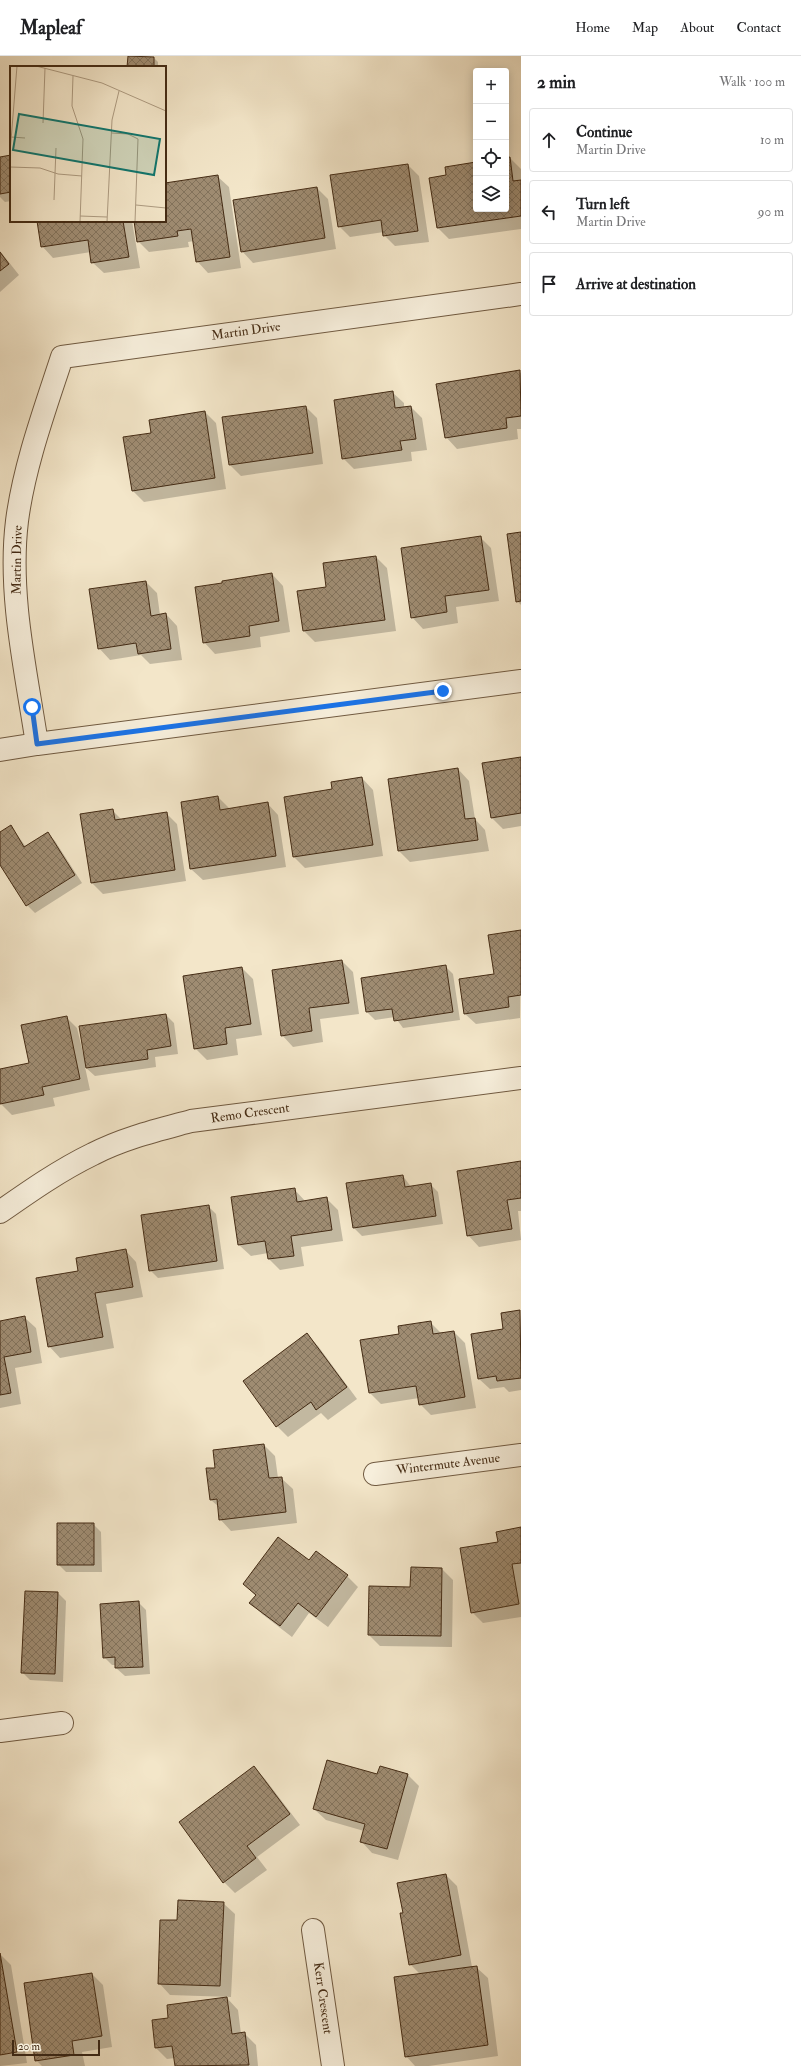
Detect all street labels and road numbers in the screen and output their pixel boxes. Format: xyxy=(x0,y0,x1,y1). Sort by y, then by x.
street label: Martin Drive xyxy=(210,318,282,344)
street label: Martin Drive xyxy=(8,525,26,595)
street label: Remo Crescent xyxy=(210,1100,290,1126)
street label: Wintermute Avenue xyxy=(394,1450,501,1478)
street label: Kerr Crescent xyxy=(310,1961,336,2035)

